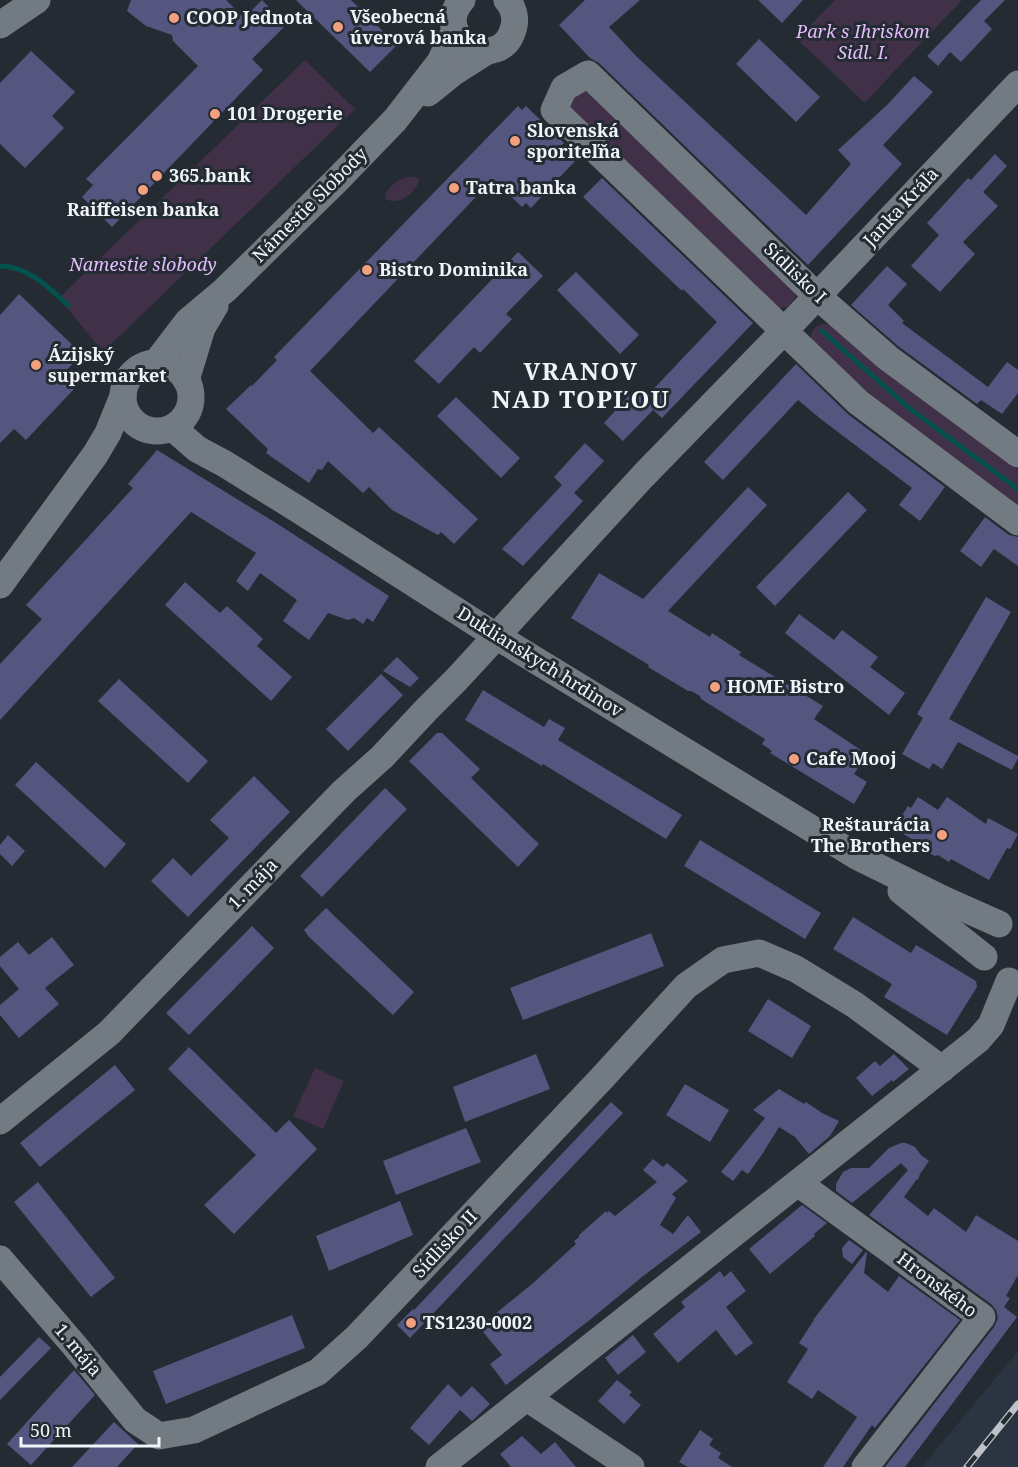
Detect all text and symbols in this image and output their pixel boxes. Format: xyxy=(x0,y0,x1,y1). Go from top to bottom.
place label: Všeobecná úverová banka xyxy=(350,4,487,49)
place label: COOP Jednota xyxy=(186,5,313,29)
marker: COOP Jednota xyxy=(167,11,181,25)
park label: Park s Ihriskom Sidl. I. xyxy=(795,19,930,64)
marker: Všeobecná úverová banka xyxy=(331,20,345,34)
place label: 101 Drogerie xyxy=(227,101,343,125)
marker: 101 Drogerie xyxy=(208,107,222,121)
place label: Slovenská sporiteľňa xyxy=(527,118,621,163)
marker: Slovenská sporiteľňa xyxy=(508,134,522,148)
street label: Námestie Slobody xyxy=(247,141,373,267)
street label: Janka Kráľa xyxy=(857,162,943,252)
place label: 365.bank xyxy=(169,163,251,187)
marker: 365.bank xyxy=(150,169,164,183)
place label: Tatra banka xyxy=(466,175,577,199)
marker: Tatra banka xyxy=(447,181,461,195)
marker: Raiffeisen banka xyxy=(136,183,150,197)
place label: Raiffeisen banka xyxy=(67,197,220,221)
street label: Sídlisko I xyxy=(759,237,832,308)
park label: Namestie slobody xyxy=(68,252,217,276)
place label: Bistro Dominika xyxy=(379,257,528,281)
marker: Bistro Dominika xyxy=(360,263,374,277)
place label: Ázijský supermarket xyxy=(48,342,167,387)
district label: VRANOV NAD TOPĽOU xyxy=(492,354,670,415)
marker: Ázijský supermarket xyxy=(29,358,43,372)
street label: Duklianskych hrdinov xyxy=(453,600,628,722)
place label: HOME Bistro xyxy=(727,674,844,698)
marker: HOME Bistro xyxy=(708,680,722,694)
place label: Cafe Mooj xyxy=(806,746,897,770)
marker: Cafe Mooj xyxy=(787,752,801,766)
place label: Reštaurácia The Brothers xyxy=(811,812,930,857)
marker: Reštaurácia The Brothers xyxy=(935,828,949,842)
street label: 1. mája xyxy=(222,853,282,914)
street label: Sídlisko II xyxy=(407,1204,482,1282)
street label: Hronského xyxy=(893,1246,983,1322)
place label: TS1230-0002 xyxy=(423,1310,532,1334)
marker: TS1230-0002 xyxy=(404,1316,418,1330)
street label: 1. mája xyxy=(50,1318,108,1381)
scale bar xyxy=(21,1410,159,1448)
text: 50 m xyxy=(30,1418,72,1442)

